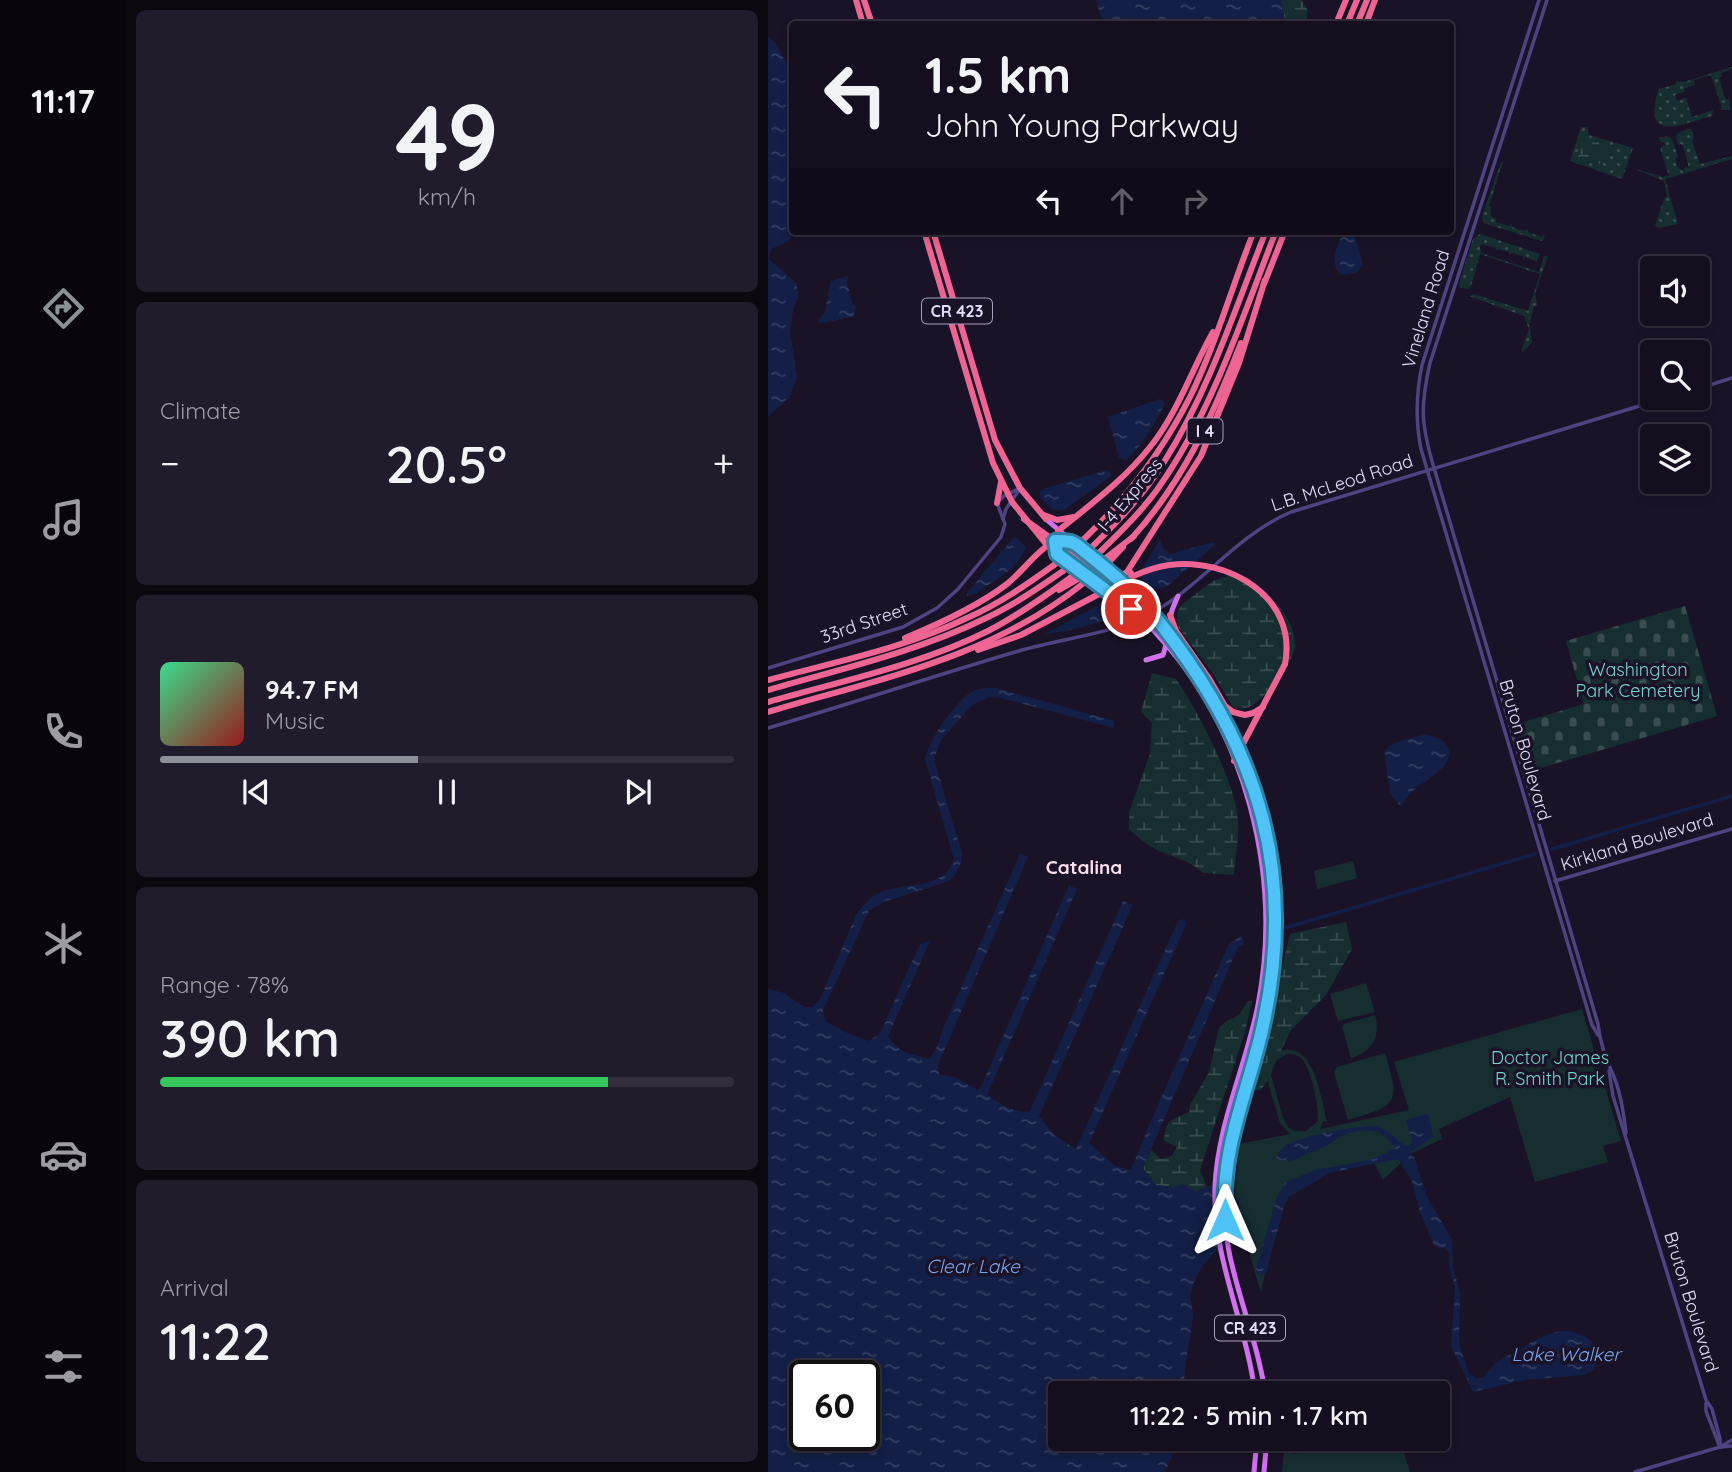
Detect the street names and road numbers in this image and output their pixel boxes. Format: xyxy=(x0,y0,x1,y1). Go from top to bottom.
street label: Vineland Road xyxy=(1397,247,1454,371)
road number: CR 423 xyxy=(922,298,992,324)
road number: I 4 xyxy=(1188,418,1222,444)
street label: L.B. McLeod Road xyxy=(1268,449,1416,516)
street label: I-4 Express xyxy=(1092,453,1167,536)
street label: 33rd Street xyxy=(817,597,910,648)
street label: Bruton Boulevard xyxy=(1494,677,1557,823)
street label: Kirkland Boulevard xyxy=(1558,807,1716,876)
street label: Bruton Boulevard xyxy=(1659,1229,1724,1375)
road number: CR 423 xyxy=(1215,1316,1285,1340)

